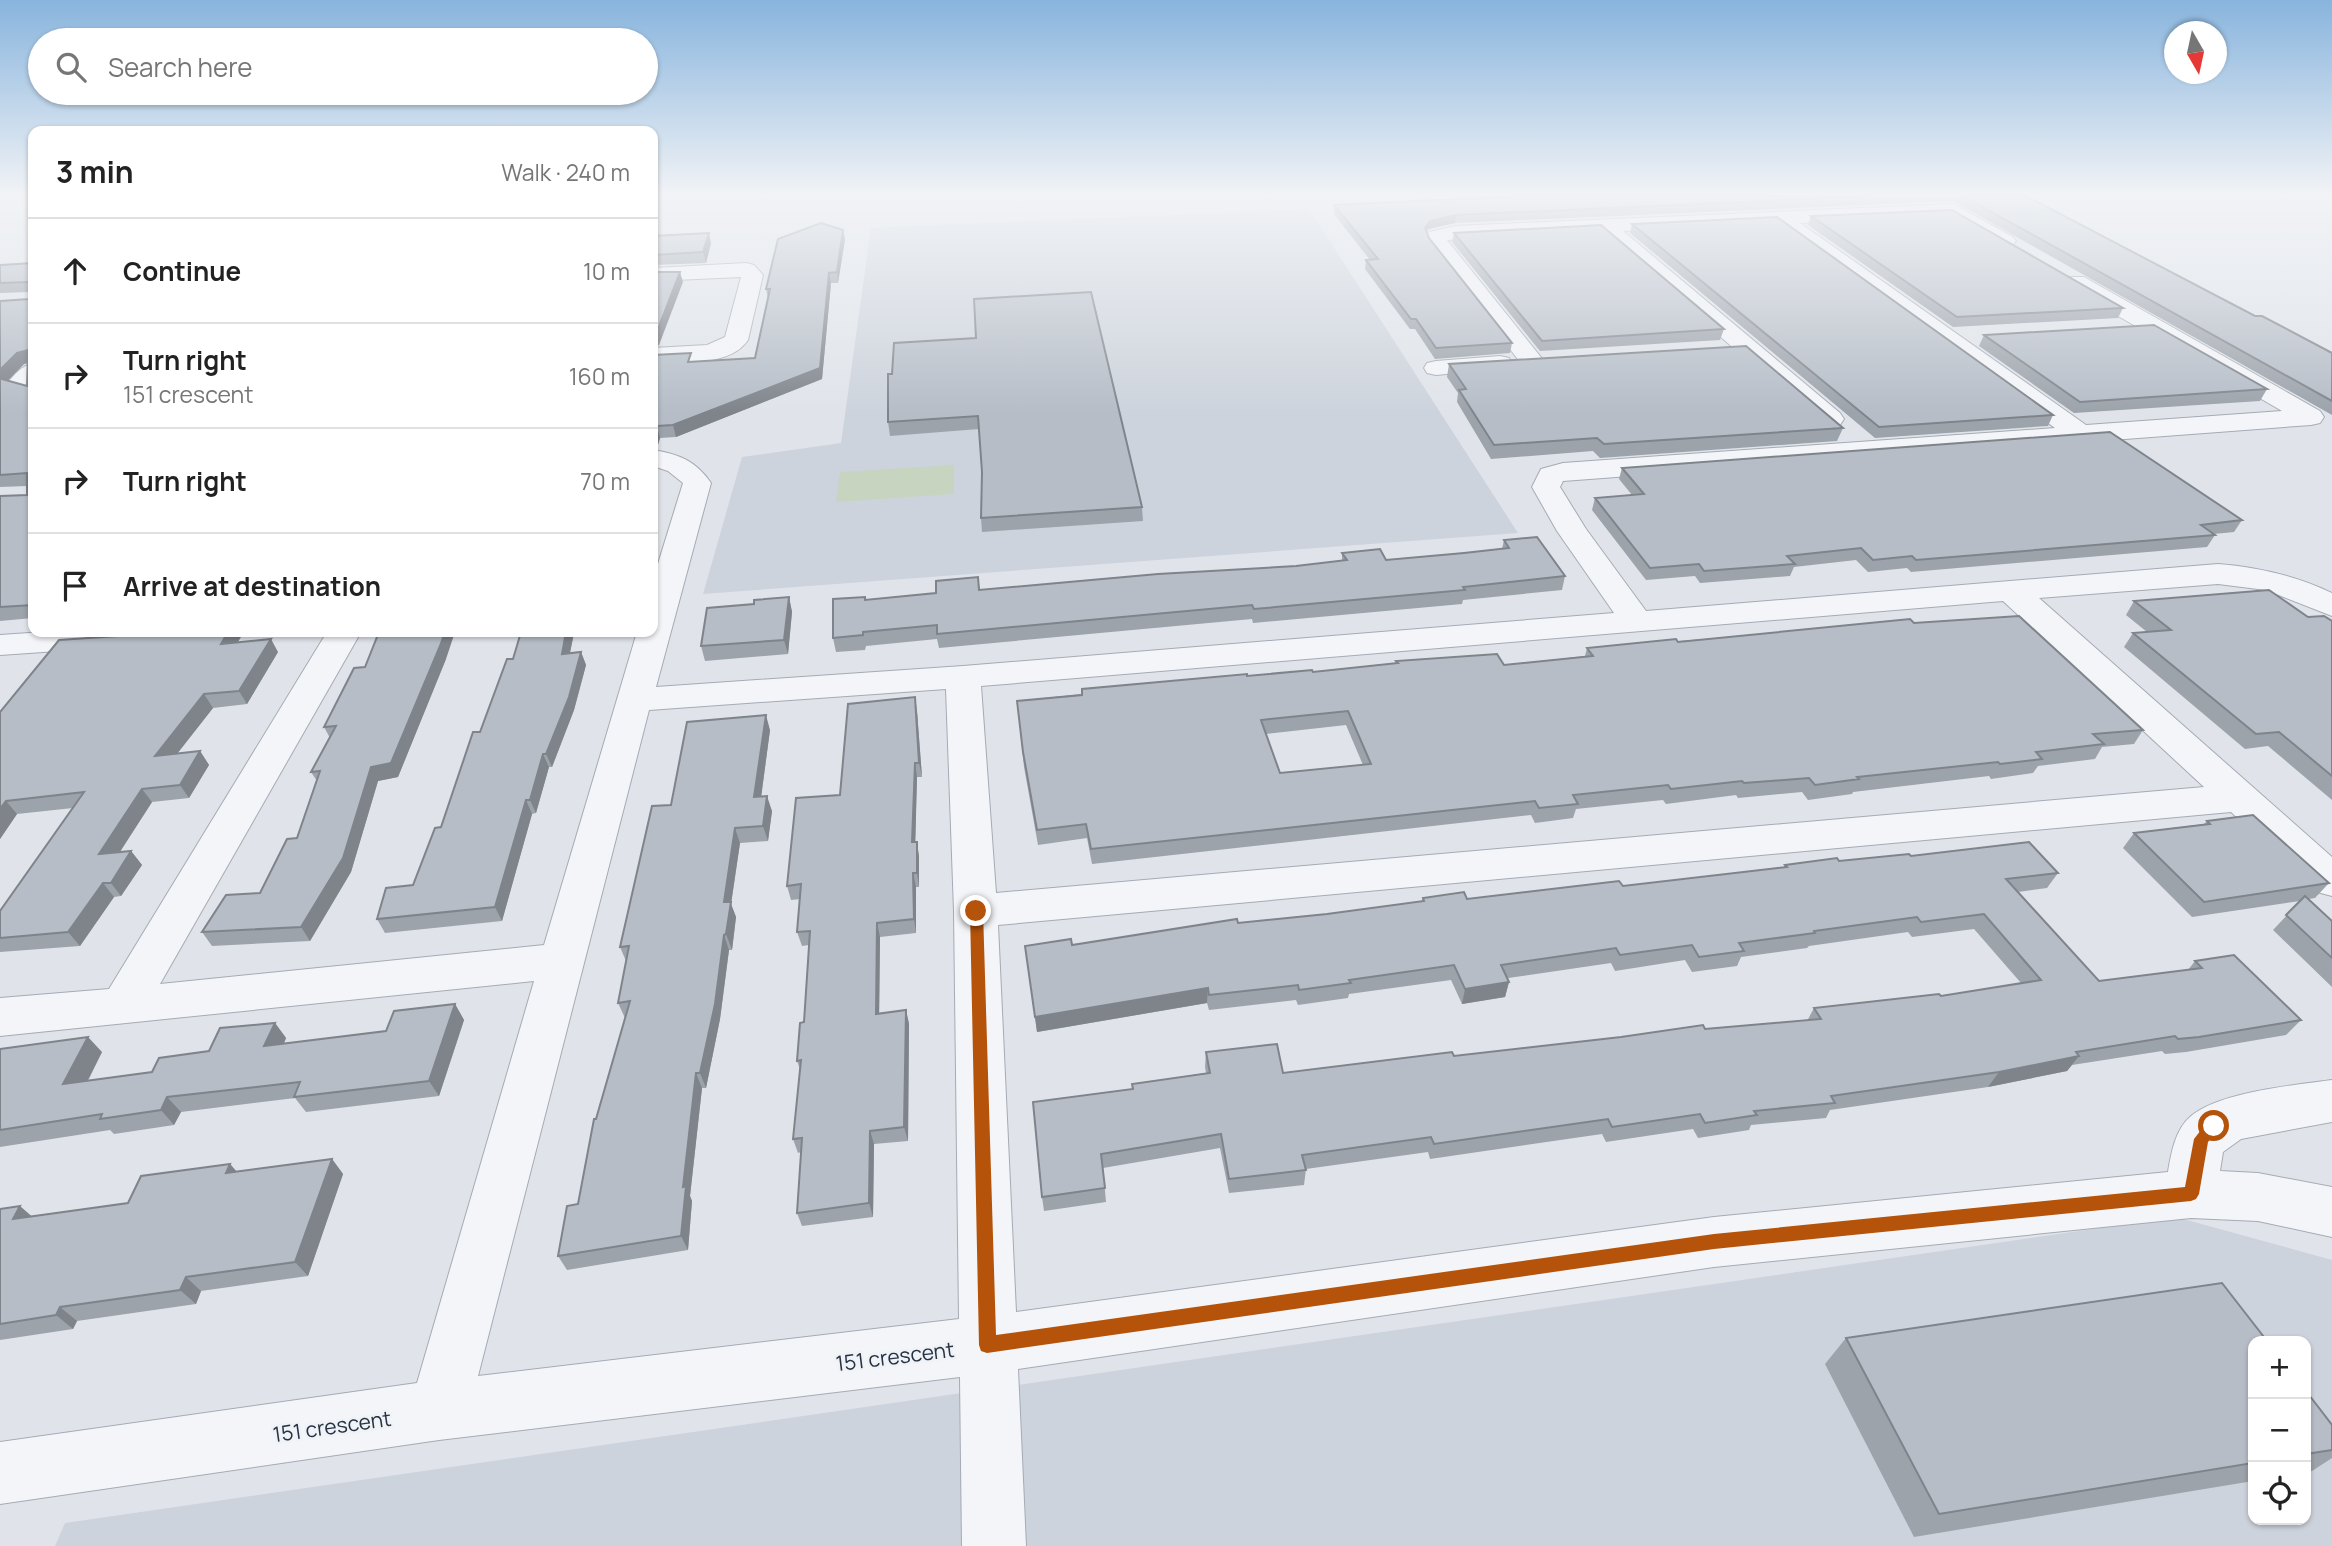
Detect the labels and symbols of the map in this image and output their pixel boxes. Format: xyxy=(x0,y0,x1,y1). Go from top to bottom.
north arrow xyxy=(2164,21,2227,84)
route end xyxy=(960,895,991,926)
route start xyxy=(2198,1110,2229,1141)
street label: 151 crescent xyxy=(834,1335,956,1377)
street label: 151 crescent xyxy=(271,1404,393,1448)

